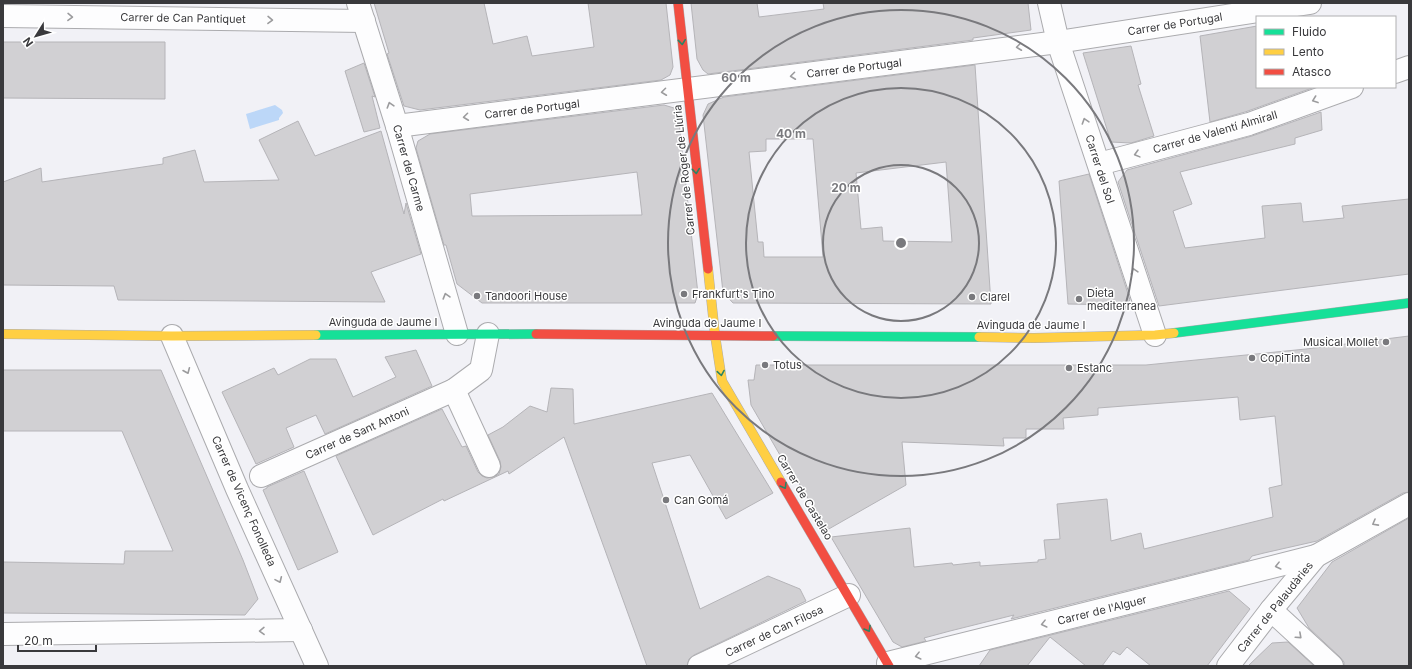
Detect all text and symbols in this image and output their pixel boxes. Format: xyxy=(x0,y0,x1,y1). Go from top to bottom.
street label: Carrer de Can Pantiquet xyxy=(120,10,246,26)
street label: Carrer de Portugal xyxy=(1127,10,1223,38)
one-way arrow xyxy=(67,12,73,21)
north arrow xyxy=(16,16,56,56)
one-way arrow xyxy=(267,16,273,24)
legend xyxy=(1256,16,1396,88)
text: Fluido xyxy=(1292,24,1327,39)
text: N xyxy=(20,34,36,50)
one-way arrow xyxy=(677,39,686,45)
one-way arrow xyxy=(1016,42,1022,51)
text: Lento xyxy=(1292,44,1324,59)
street label: Carrer de Portugal xyxy=(806,55,902,81)
text: Atasco xyxy=(1292,64,1331,79)
text: 60 m xyxy=(721,70,751,85)
one-way arrow xyxy=(790,71,796,80)
one-way arrow xyxy=(661,87,667,96)
street label: Carrer de Portugal xyxy=(484,96,580,122)
one-way arrow xyxy=(1312,96,1319,104)
one-way arrow xyxy=(386,101,395,108)
street label: Carrer de Roger de Llúria xyxy=(670,104,698,236)
street label: Carrer de Valentí Almirall xyxy=(1151,108,1279,156)
one-way arrow xyxy=(463,112,469,121)
one-way arrow xyxy=(1081,118,1089,125)
street label: Carrer del Carme xyxy=(390,123,428,213)
text: 40 m xyxy=(776,126,806,141)
street label: Carrer del Sol xyxy=(1082,133,1118,205)
one-way arrow xyxy=(1134,149,1141,158)
one-way arrow xyxy=(691,168,700,174)
text: 20 m xyxy=(831,180,861,195)
centre of rings xyxy=(894,236,908,250)
one-way arrow xyxy=(1130,268,1139,275)
place label: Dieta mediterranea xyxy=(1087,286,1156,313)
place label: Frankfurt's Tino xyxy=(692,287,775,301)
place label: Tandoori House xyxy=(485,289,567,303)
marker: Frankfurt's Tino xyxy=(679,289,689,299)
place label: Clarel xyxy=(980,290,1010,304)
marker: Tandoori House xyxy=(472,291,482,301)
marker: Clarel xyxy=(967,292,977,302)
one-way arrow xyxy=(443,293,451,300)
marker: Dieta mediterranea xyxy=(1074,294,1084,304)
street label: Avinguda de Jaume I xyxy=(329,315,437,329)
street label: Avinguda de Jaume I xyxy=(653,316,761,330)
street label: Avinguda de Jaume I xyxy=(977,318,1085,332)
place label: Musical Mollet xyxy=(1303,335,1378,349)
marker: Musical Mollet xyxy=(1381,337,1391,347)
place label: CopiTinta xyxy=(1260,351,1310,365)
marker: CopiTinta xyxy=(1247,353,1257,363)
place label: Totus xyxy=(773,358,802,372)
marker: Totus xyxy=(760,360,770,370)
place label: Estanc xyxy=(1077,361,1112,375)
marker: Estanc xyxy=(1064,363,1074,373)
one-way arrow xyxy=(183,368,191,375)
one-way arrow xyxy=(716,370,725,376)
street label: Carrer de Sant Antoni xyxy=(303,404,411,462)
street label: Carrer de Vicenç Fonolleda xyxy=(209,433,279,569)
street label: Carrer de Castelao xyxy=(774,452,836,543)
one-way arrow xyxy=(780,482,787,489)
place label: Can Gomá xyxy=(674,493,728,507)
marker: Can Gomá xyxy=(661,495,671,505)
one-way arrow xyxy=(1372,519,1379,526)
street label: Carrer de Palaudàries xyxy=(1234,559,1316,655)
one-way arrow xyxy=(1275,561,1282,569)
one-way arrow xyxy=(274,576,282,584)
street label: Carrer de l'Alguer xyxy=(1056,592,1148,628)
street label: Carrer de Can Filosa xyxy=(723,602,825,660)
one-way arrow xyxy=(1040,620,1047,628)
one-way arrow xyxy=(864,625,871,632)
scale bar xyxy=(18,627,96,653)
one-way arrow xyxy=(259,627,265,635)
one-way arrow xyxy=(1295,631,1302,638)
text: 20 m xyxy=(24,633,53,648)
one-way arrow xyxy=(914,651,921,659)

